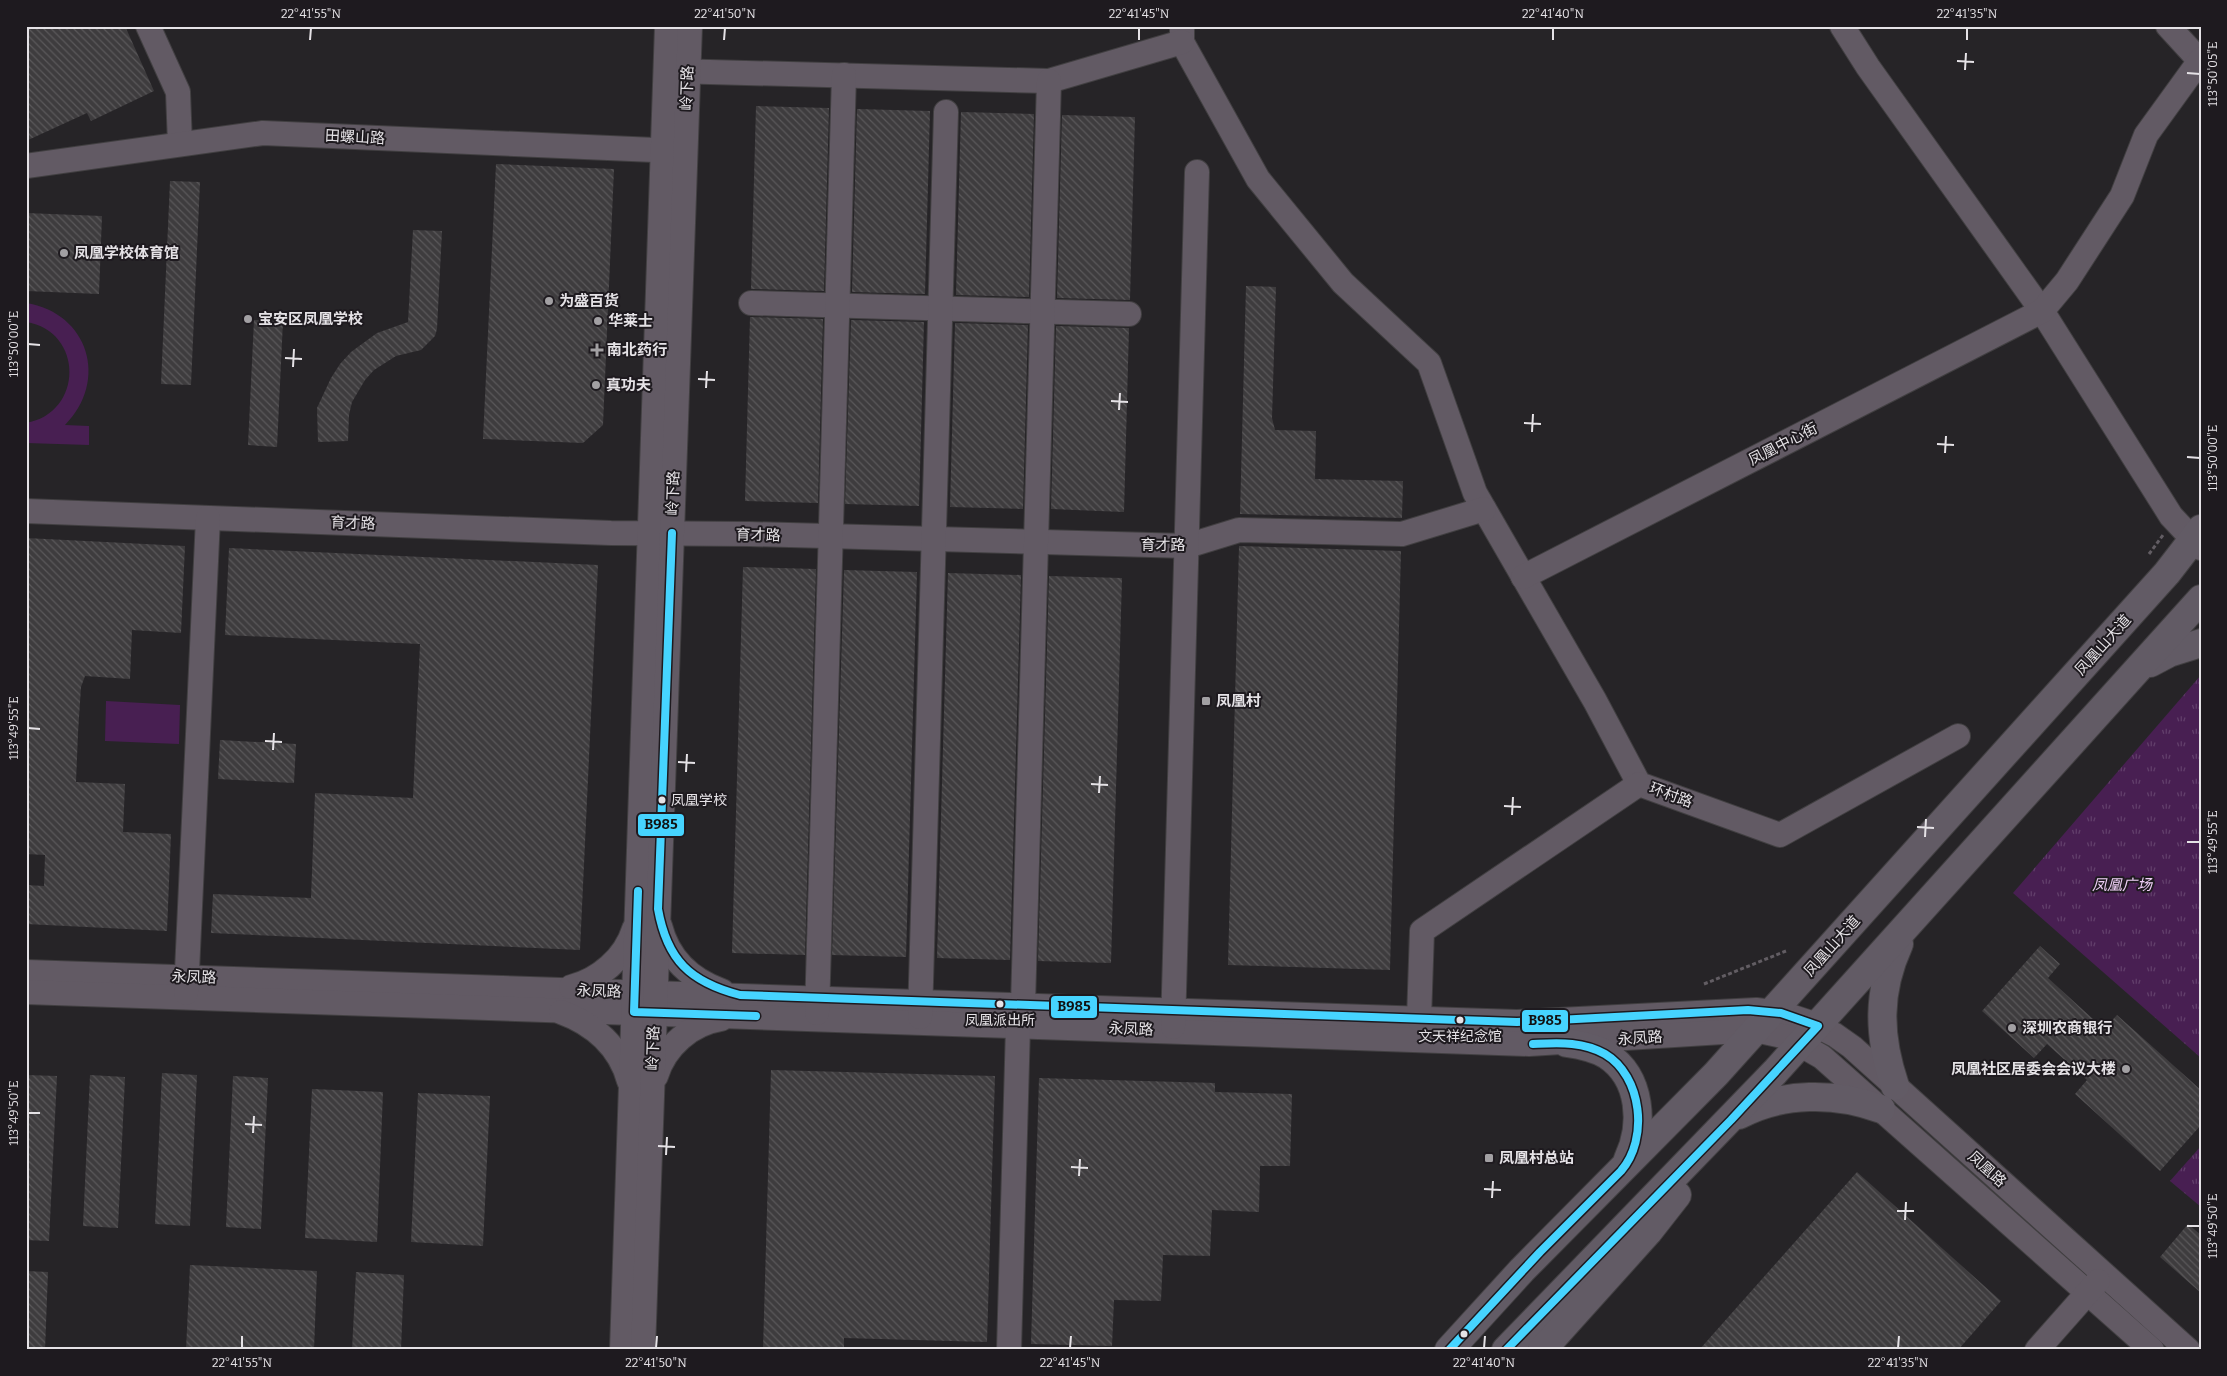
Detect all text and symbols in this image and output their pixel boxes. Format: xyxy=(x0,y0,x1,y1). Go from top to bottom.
text: 22°41'55"N xyxy=(281,7,341,21)
text: 22°41'50"N xyxy=(694,7,756,21)
text: 22°41'45"N xyxy=(1109,7,1170,21)
text: 22°41'40"N xyxy=(1522,7,1584,21)
text: 22°41'35"N xyxy=(1937,7,1998,21)
text: 113°50'05"E xyxy=(2206,42,2220,107)
street label: 岭下路 xyxy=(677,65,697,111)
street label: 田螺山路 xyxy=(325,126,385,148)
place label: 凤凰学校体育馆 xyxy=(74,244,179,262)
marker: 凤凰学校体育馆 xyxy=(58,247,70,259)
place label: 为盛百货 xyxy=(559,292,619,310)
marker: 为盛百货 xyxy=(543,295,555,307)
place label: 宝安区凤凰学校 xyxy=(258,310,363,328)
text: 113°50'00"E xyxy=(7,311,21,377)
place label: 华莱士 xyxy=(608,312,653,330)
marker: 宝安区凤凰学校 xyxy=(242,313,254,325)
marker: 华莱士 xyxy=(592,315,604,327)
place label: 南北药行 xyxy=(607,341,667,359)
marker: 南北药行 xyxy=(591,344,603,356)
place label: 真功夫 xyxy=(606,376,651,394)
marker: 真功夫 xyxy=(590,379,602,391)
street label: 凤凰中心街 xyxy=(1745,419,1821,469)
text: 113°50'00"E xyxy=(2206,425,2220,491)
street label: 岭下路 xyxy=(663,470,683,516)
street label: 育才路 xyxy=(330,513,376,533)
street label: 育才路 xyxy=(735,526,781,544)
street label: 育才路 xyxy=(1140,536,1186,554)
street label: 凤凰山大道 xyxy=(2071,611,2135,679)
place label: 凤凰村 xyxy=(1216,692,1261,710)
marker: 凤凰村 xyxy=(1200,695,1212,707)
text: 113°49'55"E xyxy=(7,696,21,760)
street label: 环村路 xyxy=(1647,779,1695,811)
place label: 凤凰学校 xyxy=(671,792,727,809)
marker: 凤凰学校 xyxy=(657,795,667,805)
text: 113°49'55"E xyxy=(2206,810,2220,874)
line badge: B985 xyxy=(637,813,685,837)
text: B985 xyxy=(644,816,678,833)
park label: 凤凰广场 xyxy=(2092,876,2154,894)
street label: 凤凰山大道 xyxy=(1800,912,1864,980)
street label: 永凤路 xyxy=(171,967,217,987)
street label: 永凤路 xyxy=(576,981,622,1001)
line badge: B985 xyxy=(1050,995,1098,1019)
text: B985 xyxy=(1057,998,1091,1015)
marker: 凤凰派出所 xyxy=(995,999,1005,1009)
line badge: B985 xyxy=(1521,1009,1569,1033)
place label: 凤凰派出所 xyxy=(965,1012,1035,1029)
text: B985 xyxy=(1528,1012,1562,1029)
marker: 文天祥纪念馆 xyxy=(1455,1015,1465,1025)
street label: 永凤路 xyxy=(1108,1019,1154,1039)
place label: 深圳农商银行 xyxy=(2022,1019,2112,1037)
marker: 深圳农商银行 xyxy=(2006,1022,2018,1034)
street label: 岭下路 xyxy=(643,1025,663,1071)
street label: 永凤路 xyxy=(1617,1027,1663,1049)
place label: 文天祥纪念馆 xyxy=(1418,1028,1502,1045)
place label: 凤凰社区居委会会议大楼 xyxy=(1951,1060,2116,1078)
marker: 凤凰社区居委会会议大楼 xyxy=(2120,1063,2132,1075)
text: 113°49'50"E xyxy=(7,1081,21,1145)
street label: 凤凰路 xyxy=(1964,1147,2010,1191)
place label: 凤凰村总站 xyxy=(1499,1149,1574,1167)
marker: 凤凰村总站 xyxy=(1483,1152,1495,1164)
text: 113°49'50"E xyxy=(2206,1194,2220,1258)
unlabelled marker xyxy=(1459,1329,1469,1339)
text: 22°41'55"N xyxy=(212,1356,272,1370)
text: 22°41'50"N xyxy=(625,1356,687,1370)
text: 22°41'45"N xyxy=(1040,1356,1101,1370)
text: 22°41'40"N xyxy=(1453,1356,1515,1370)
text: 22°41'35"N xyxy=(1868,1356,1929,1370)

